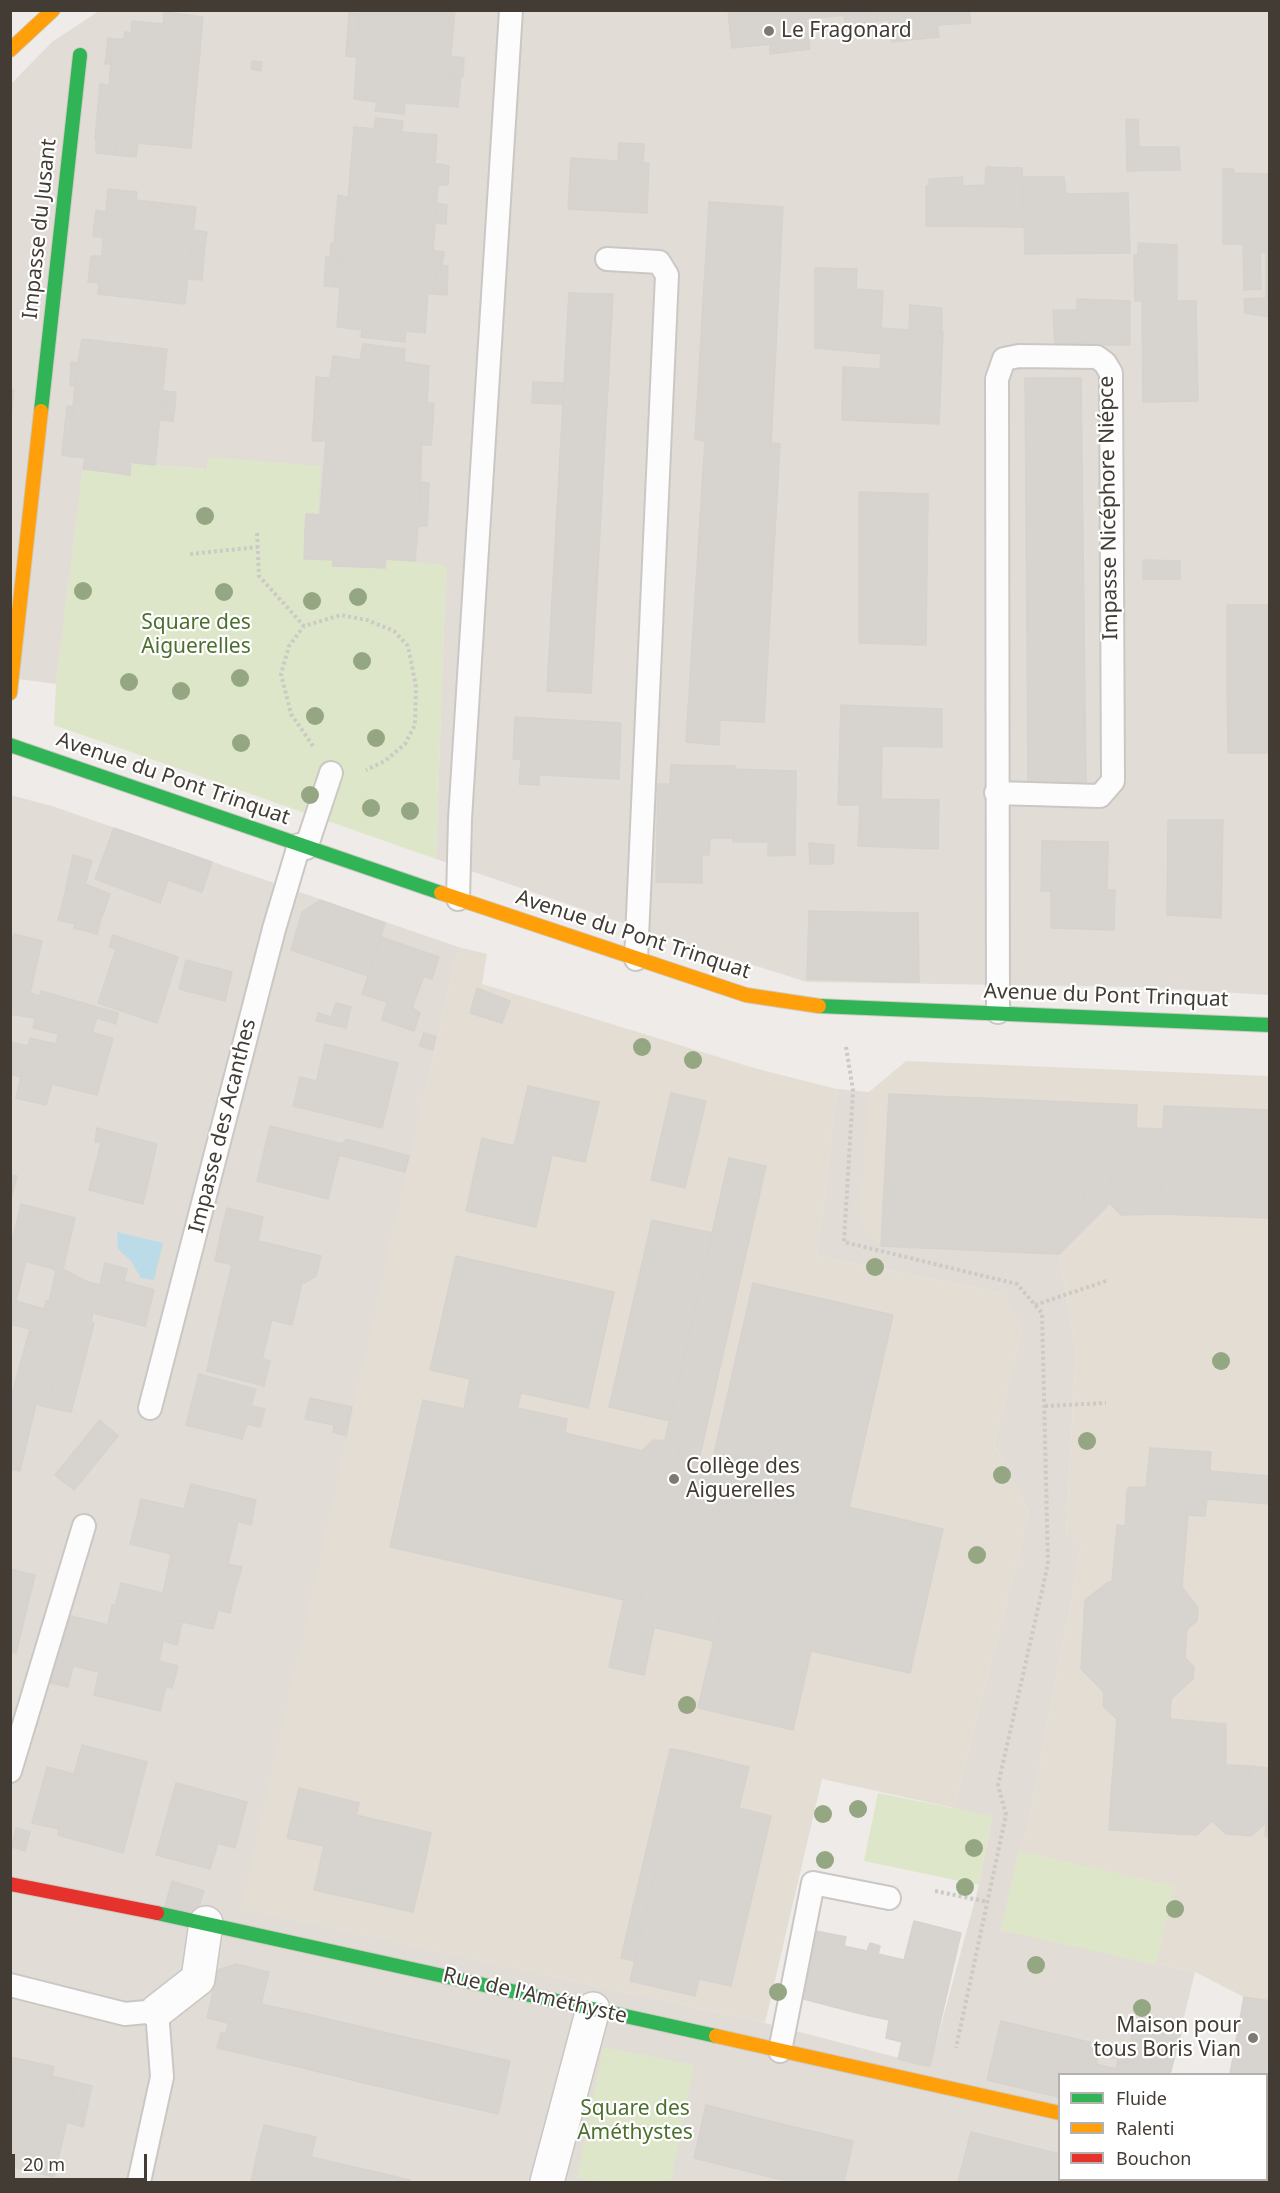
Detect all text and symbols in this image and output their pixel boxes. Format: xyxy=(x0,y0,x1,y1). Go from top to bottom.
place label: Le Fragonard xyxy=(781,18,912,44)
marker: Le Fragonard xyxy=(762,24,776,38)
street label: Impasse du Jusant xyxy=(18,138,62,320)
street label: Impasse Nicéphore Niépce xyxy=(1094,376,1124,640)
park label: Square des Aiguerelles xyxy=(141,610,251,660)
street label: Avenue du Pont Trinquat xyxy=(53,727,293,831)
street label: Avenue du Pont Trinquat xyxy=(513,885,753,985)
street label: Avenue du Pont Trinquat xyxy=(983,979,1229,1013)
street label: Impasse des Acanthes xyxy=(184,1016,262,1236)
place label: Collège des Aiguerelles xyxy=(686,1454,800,1504)
marker: Collège des Aiguerelles xyxy=(667,1472,681,1486)
street label: Rue de l'Améthyste xyxy=(441,1963,629,2029)
place label: Maison pour tous Boris Vian xyxy=(1093,2013,1241,2063)
marker: Maison pour tous Boris Vian xyxy=(1246,2031,1260,2045)
legend xyxy=(1058,2073,1268,2181)
text: Fluide xyxy=(1116,2086,1167,2110)
park label: Square des Améthystes xyxy=(577,2096,693,2146)
text: Ralenti xyxy=(1116,2116,1174,2140)
scale bar xyxy=(15,2142,150,2180)
text: Bouchon xyxy=(1116,2146,1192,2170)
text: 20 m xyxy=(23,2152,65,2176)

